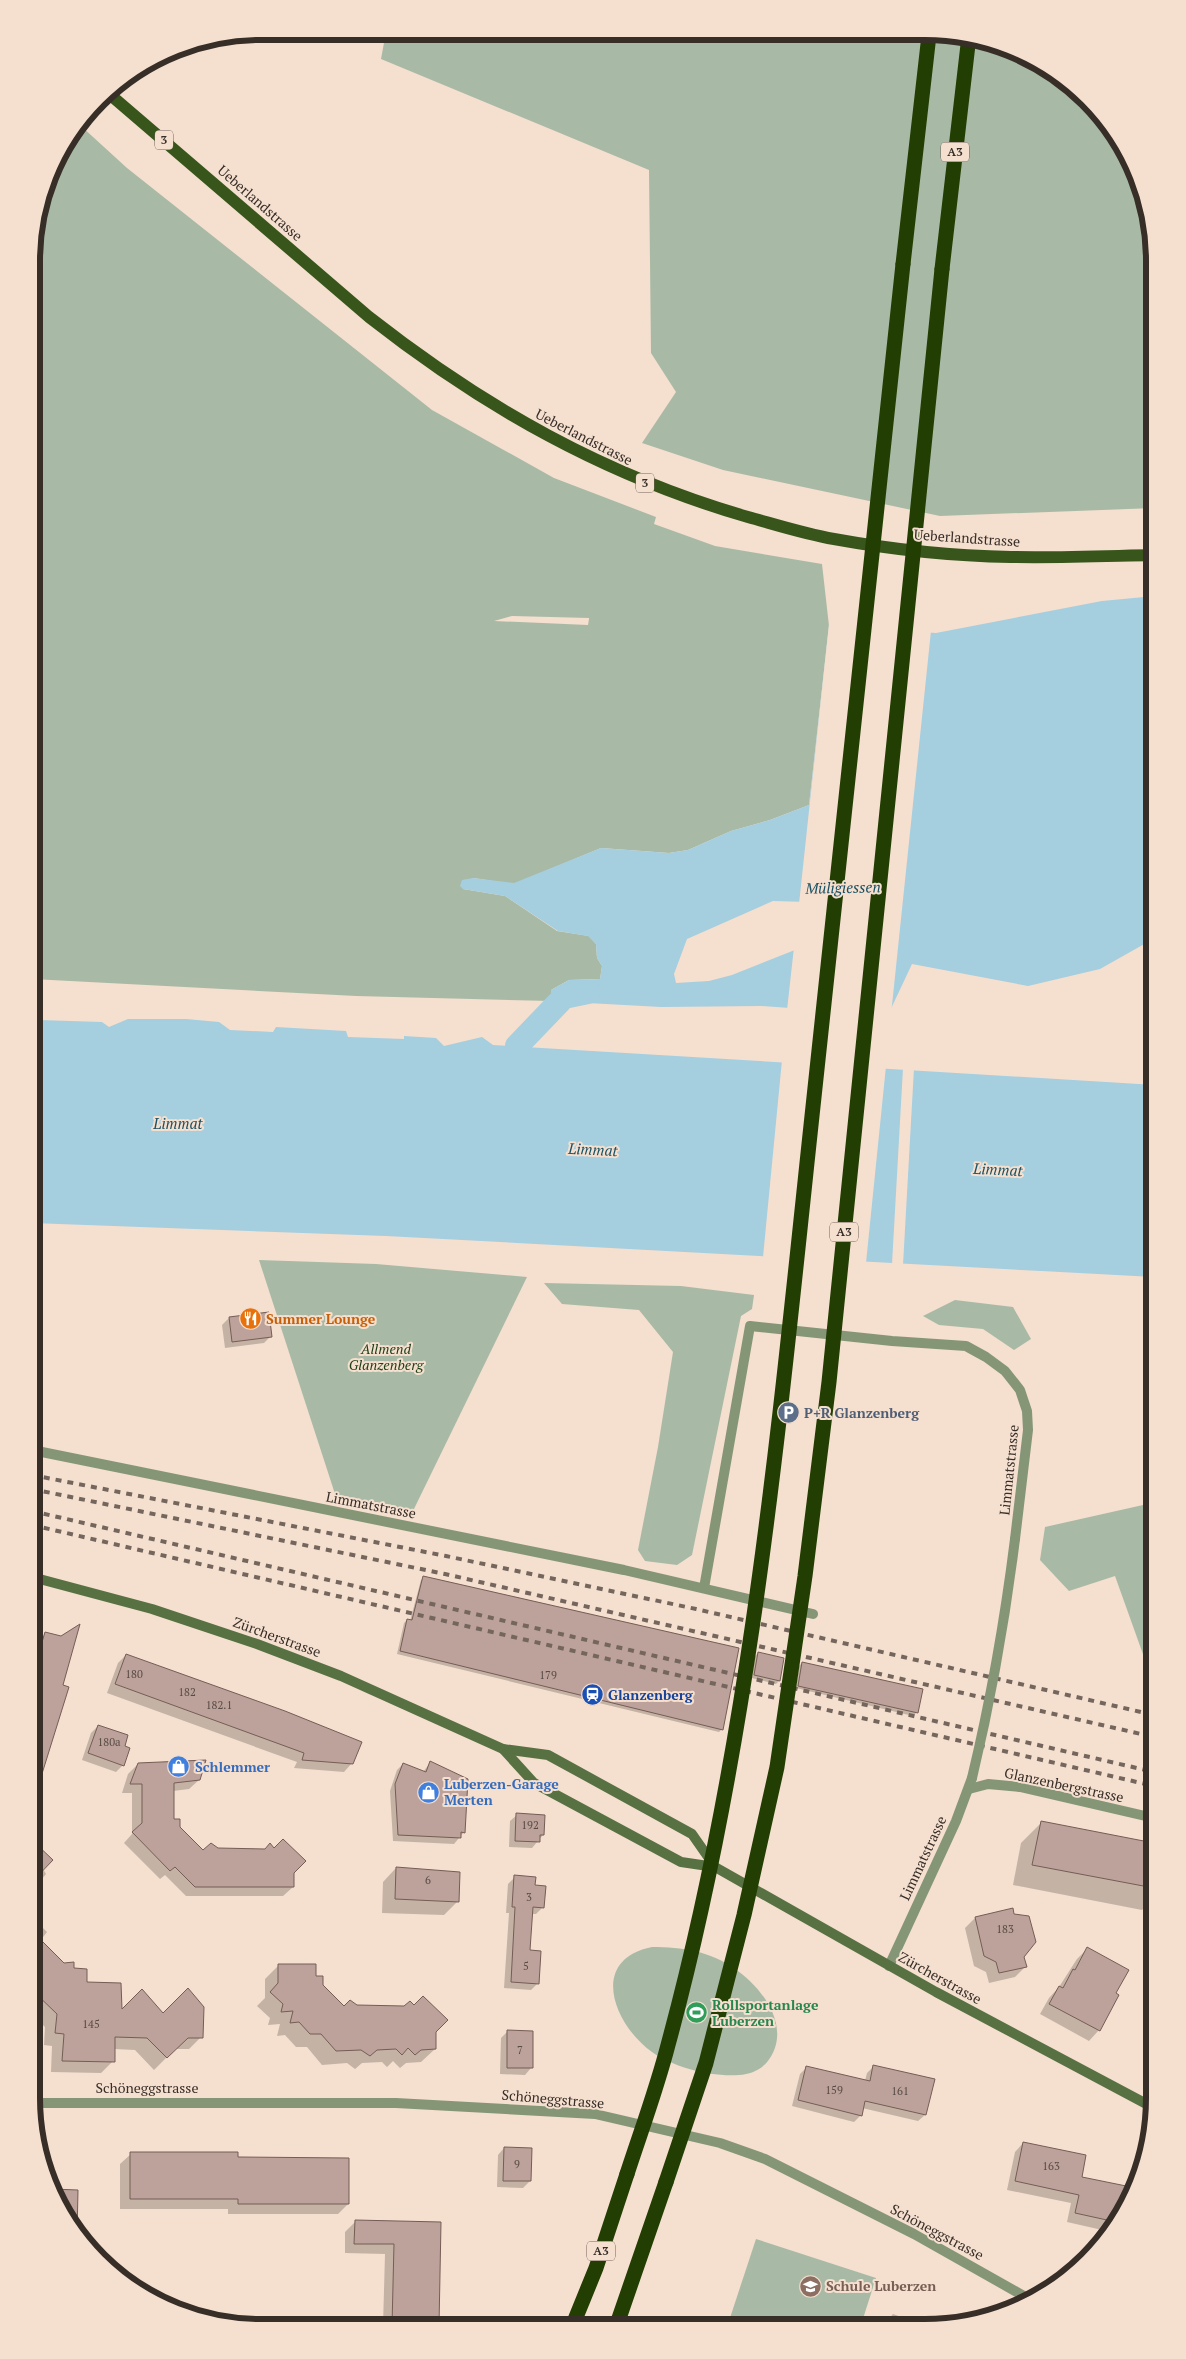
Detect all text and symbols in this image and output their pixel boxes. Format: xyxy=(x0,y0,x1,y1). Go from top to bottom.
road number: 3 xyxy=(155,130,173,150)
road number: A3 xyxy=(941,142,969,162)
street label: Ueberlandstrasse xyxy=(214,160,307,245)
street label: Ueberlandstrasse xyxy=(532,404,636,469)
road number: 3 xyxy=(636,473,654,492)
street label: Ueberlandstrasse xyxy=(913,524,1021,551)
water label: Müligiessen xyxy=(804,876,881,898)
water label: Limmat xyxy=(152,1113,204,1133)
water label: Limmat xyxy=(567,1138,619,1160)
water label: Limmat xyxy=(972,1158,1024,1180)
road number: A3 xyxy=(830,1222,858,1242)
restaurant icon: Summer Lounge xyxy=(238,1307,262,1331)
place label: Summer Lounge xyxy=(266,1309,376,1328)
park label: Allmend Glanzenberg xyxy=(349,1339,425,1374)
parking icon: P+R Glanzenberg xyxy=(776,1401,800,1425)
place label: P+R Glanzenberg xyxy=(804,1403,920,1422)
street label: Limmatstrasse xyxy=(994,1424,1023,1516)
street label: Limmatstrasse xyxy=(325,1486,418,1523)
street label: Zürcherstrasse xyxy=(231,1612,324,1661)
house number: 180 xyxy=(125,1667,143,1681)
house number: 179 xyxy=(539,1668,557,1682)
station icon: Glanzenberg xyxy=(580,1683,604,1707)
house number: 182 xyxy=(178,1685,196,1699)
place label: Glanzenberg xyxy=(608,1685,694,1704)
house number: 182.1 xyxy=(206,1698,232,1712)
house number: 180a xyxy=(97,1735,121,1749)
shop icon: Schlemmer xyxy=(167,1755,191,1779)
place label: Schlemmer xyxy=(195,1757,270,1776)
street label: Glanzenbergstrasse xyxy=(1003,1763,1126,1806)
place label: Luberzen-Garage Merten xyxy=(444,1774,559,1809)
shop icon: Luberzen-Garage Merten xyxy=(416,1780,440,1804)
street label: Limmatstrasse xyxy=(895,1812,950,1903)
house number: 192 xyxy=(521,1818,539,1832)
house number: 6 xyxy=(425,1873,431,1887)
house number: 3 xyxy=(526,1890,532,1904)
house number: 183 xyxy=(996,1922,1014,1936)
street label: Zürcherstrasse xyxy=(895,1947,985,2008)
house number: 5 xyxy=(523,1959,529,1973)
place label: Rollsportanlage Luberzen xyxy=(712,1995,819,2030)
sports icon: Rollsportanlage Luberzen xyxy=(684,2001,708,2025)
house number: 145 xyxy=(82,2017,100,2031)
house number: 7 xyxy=(517,2043,523,2057)
street label: Schöneggstrasse xyxy=(96,2078,198,2097)
house number: 159 xyxy=(825,2083,843,2097)
house number: 161 xyxy=(891,2084,909,2098)
street label: Schöneggstrasse xyxy=(501,2085,605,2112)
house number: 9 xyxy=(514,2157,520,2171)
house number: 163 xyxy=(1042,2159,1060,2173)
street label: Schöneggstrasse xyxy=(887,2199,987,2264)
road number: A3 xyxy=(587,2242,615,2260)
school or university icon: Schule Luberzen xyxy=(798,2274,822,2298)
place label: Schule Luberzen xyxy=(826,2276,936,2295)

